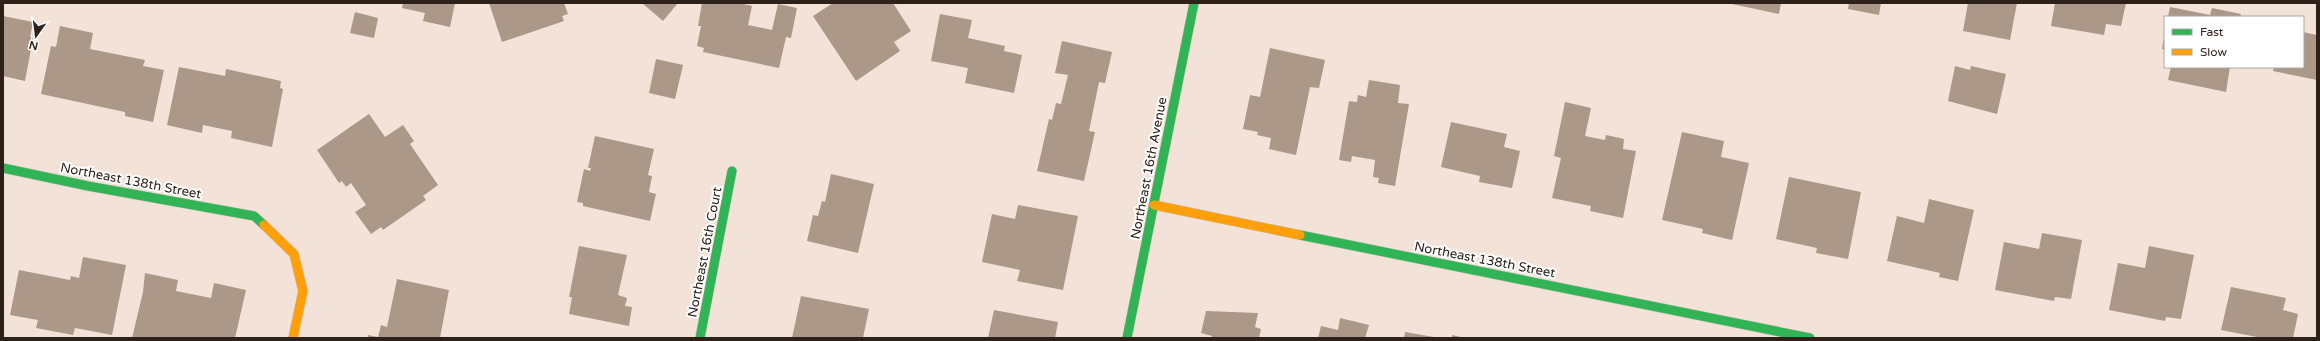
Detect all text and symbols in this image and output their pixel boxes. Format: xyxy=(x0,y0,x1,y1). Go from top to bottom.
north arrow xyxy=(16,16,56,56)
legend xyxy=(2164,16,2304,68)
text: Fast xyxy=(2200,25,2224,39)
text: N xyxy=(28,38,40,53)
text: Slow xyxy=(2200,45,2227,59)
street label: Northeast 16th Avenue xyxy=(1127,96,1171,241)
street label: Northeast 138th Street xyxy=(59,159,203,202)
street label: Northeast 16th Court xyxy=(684,186,725,319)
street label: Northeast 138th Street xyxy=(1413,238,1557,281)

